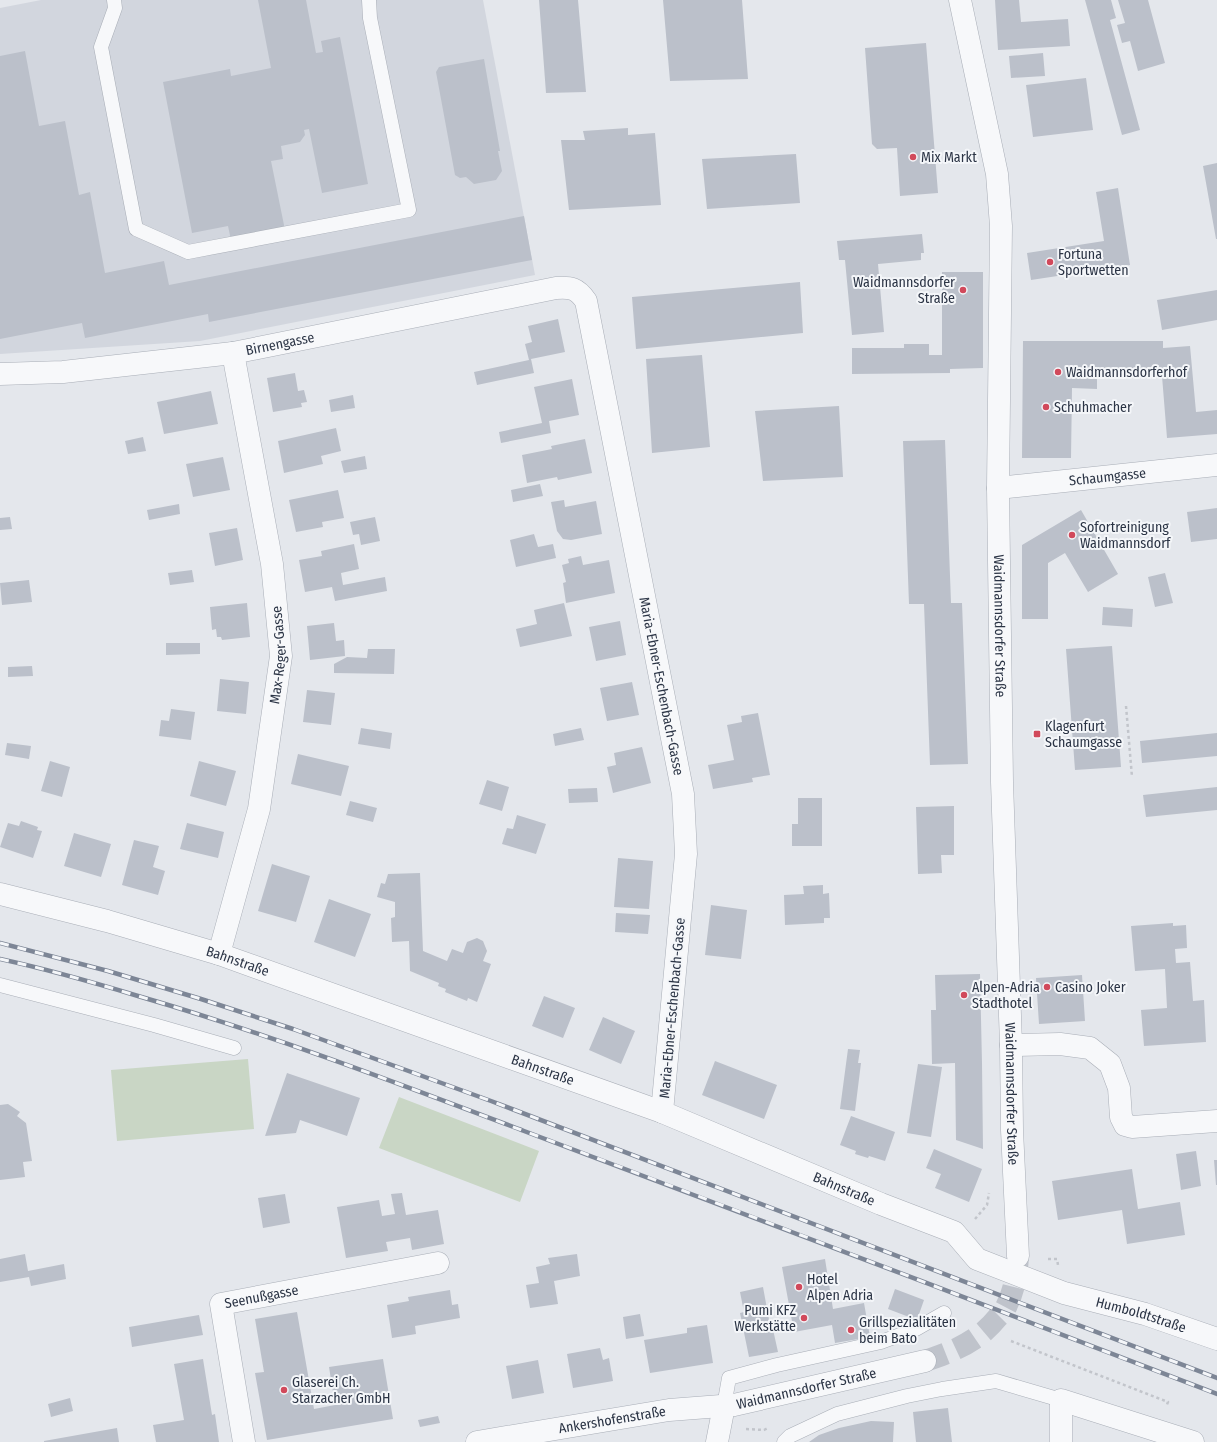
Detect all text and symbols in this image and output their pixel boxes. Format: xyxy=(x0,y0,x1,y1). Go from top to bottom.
place label: Mix Markt xyxy=(921,149,977,166)
marker: Mix Markt xyxy=(908,152,918,162)
place label: Fortuna Sportwetten xyxy=(1058,246,1129,279)
marker: Fortuna Sportwetten xyxy=(1045,257,1055,267)
place label: Waidmannsdorfer Straße xyxy=(853,274,955,307)
marker: Waidmannsdorfer Straße xyxy=(958,285,968,295)
street label: Birnengasse xyxy=(244,329,316,359)
place label: Waidmannsdorferhof xyxy=(1066,364,1189,381)
marker: Waidmannsdorferhof xyxy=(1053,367,1063,377)
place label: Schuhmacher xyxy=(1054,399,1132,416)
marker: Schuhmacher xyxy=(1041,402,1051,412)
street label: Schaumgasse xyxy=(1068,465,1147,489)
place label: Sofortreinigung Waidmannsdorf xyxy=(1080,519,1172,552)
marker: Sofortreinigung Waidmannsdorf xyxy=(1067,530,1077,540)
street label: Waidmannsdorfer Straße xyxy=(990,554,1009,697)
street label: Maria-Ebner-Eschenbach-Gasse xyxy=(635,595,687,777)
street label: Max-Reger-Gasse xyxy=(266,605,290,705)
place label: Klagenfurt Schaumgasse xyxy=(1045,718,1122,751)
marker: Klagenfurt Schaumgasse xyxy=(1032,729,1042,739)
street label: Maria-Ebner-Eschenbach-Gasse xyxy=(656,917,689,1099)
street label: Bahnstraße xyxy=(204,943,271,980)
place label: Alpen-Adria Stadthotel xyxy=(972,979,1040,1012)
place label: Casino Joker xyxy=(1055,979,1126,996)
marker: Casino Joker xyxy=(1042,982,1052,992)
marker: Alpen-Adria Stadthotel xyxy=(959,990,969,1000)
street label: Waidmannsdorfer Straße xyxy=(1001,1022,1022,1166)
street label: Bahnstraße xyxy=(509,1051,577,1089)
street label: Bahnstraße xyxy=(810,1168,878,1210)
place label: Hotel Alpen Adria xyxy=(807,1271,873,1304)
street label: Seenußgasse xyxy=(223,1282,300,1312)
marker: Hotel Alpen Adria xyxy=(794,1282,804,1292)
street label: Humboldtstraße xyxy=(1094,1294,1188,1337)
place label: Pumi KFZ Werkstätte xyxy=(734,1302,796,1335)
marker: Pumi KFZ Werkstätte xyxy=(799,1313,809,1323)
place label: Grillspezialitäten beim Bato xyxy=(859,1314,956,1347)
marker: Grillspezialitäten beim Bato xyxy=(846,1325,856,1335)
street label: Waidmannsdorfer Straße xyxy=(735,1365,878,1413)
place label: Glaserei Ch. Starzacher GmbH xyxy=(292,1374,390,1407)
marker: Glaserei Ch. Starzacher GmbH xyxy=(279,1385,289,1395)
street label: Ankershofenstraße xyxy=(557,1403,667,1437)

